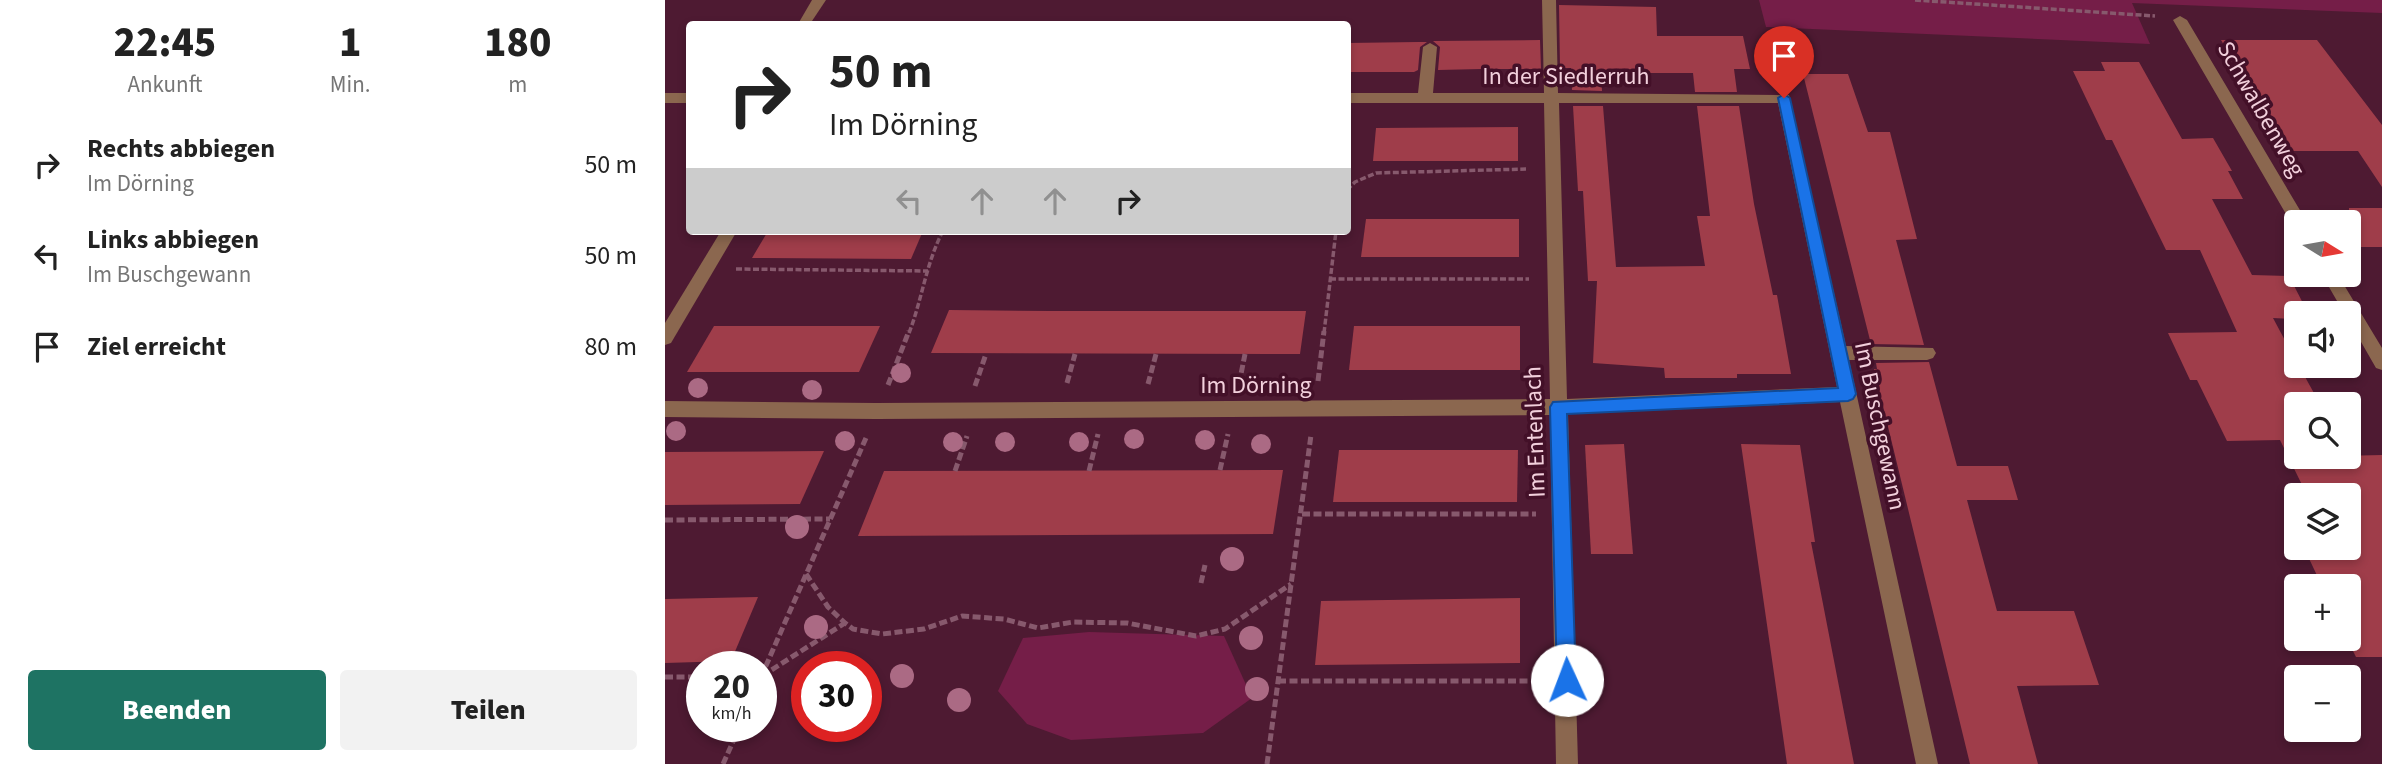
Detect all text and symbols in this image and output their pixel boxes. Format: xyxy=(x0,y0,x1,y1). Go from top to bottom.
text: 22:45 xyxy=(114,13,216,73)
text: 1 xyxy=(339,13,361,73)
text: 180 xyxy=(484,13,551,73)
pin xyxy=(1754,26,1814,98)
street label: Schwalbenweg xyxy=(2208,35,2314,183)
text: 50 m xyxy=(829,37,933,107)
icon: arrive xyxy=(1765,37,1803,75)
icon: right xyxy=(714,49,805,140)
street label: In der Siedlerruh xyxy=(1482,59,1650,94)
text: Ankunft xyxy=(127,68,202,101)
text: Min. xyxy=(330,68,371,101)
text: m xyxy=(508,68,527,101)
text: Im Dörning xyxy=(829,102,977,148)
text: Rechts abbiegen xyxy=(87,130,275,167)
icon: right xyxy=(28,146,66,184)
text: 50 m xyxy=(584,146,637,183)
text: Im Dörning xyxy=(87,167,194,200)
icon: left xyxy=(890,182,928,220)
icon: ahead xyxy=(963,182,1001,220)
icon: ahead xyxy=(1036,182,1074,220)
icon: right xyxy=(1109,182,1147,220)
north arrow xyxy=(2284,210,2361,287)
map controls xyxy=(2284,210,2361,742)
text: Links abbiegen xyxy=(87,221,259,258)
icon: left xyxy=(28,237,66,275)
text: 50 m xyxy=(584,237,637,274)
text: Im Buschgewann xyxy=(87,258,251,291)
button: sound xyxy=(2284,301,2361,378)
icon: arrive xyxy=(28,328,66,366)
text: Ziel erreicht xyxy=(87,328,226,365)
text: 80 m xyxy=(584,328,637,365)
street label: Im Buschgewann xyxy=(1845,339,1915,513)
street label: Im Entenlach xyxy=(1515,366,1555,498)
street label: Im Dörning xyxy=(1200,368,1312,403)
button: search xyxy=(2284,392,2361,469)
button: layers xyxy=(2284,483,2361,560)
button: + xyxy=(2284,574,2361,651)
position arrow xyxy=(1530,643,1604,717)
speed limit sign: 30 xyxy=(791,651,882,742)
text: 20 xyxy=(713,662,750,712)
button: − xyxy=(2284,665,2361,742)
button: Beenden xyxy=(28,670,326,750)
button: Teilen xyxy=(340,670,637,750)
text: km/h xyxy=(712,701,751,726)

